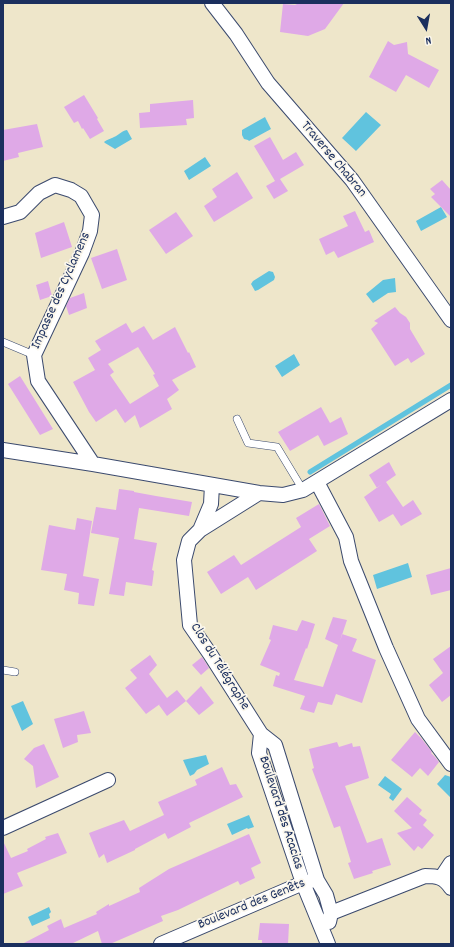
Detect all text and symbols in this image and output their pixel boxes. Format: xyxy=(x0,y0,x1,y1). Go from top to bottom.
north arrow xyxy=(406,8,446,48)
text: N xyxy=(424,31,432,48)
street label: Traverse Chabran xyxy=(296,119,370,201)
street label: Impasse des Cyclamens xyxy=(29,230,95,352)
street label: Clos du Télégraphe xyxy=(186,620,252,714)
street label: Boulevard des Acacias xyxy=(254,754,306,872)
street label: Boulevard des Genêts xyxy=(196,876,308,934)

